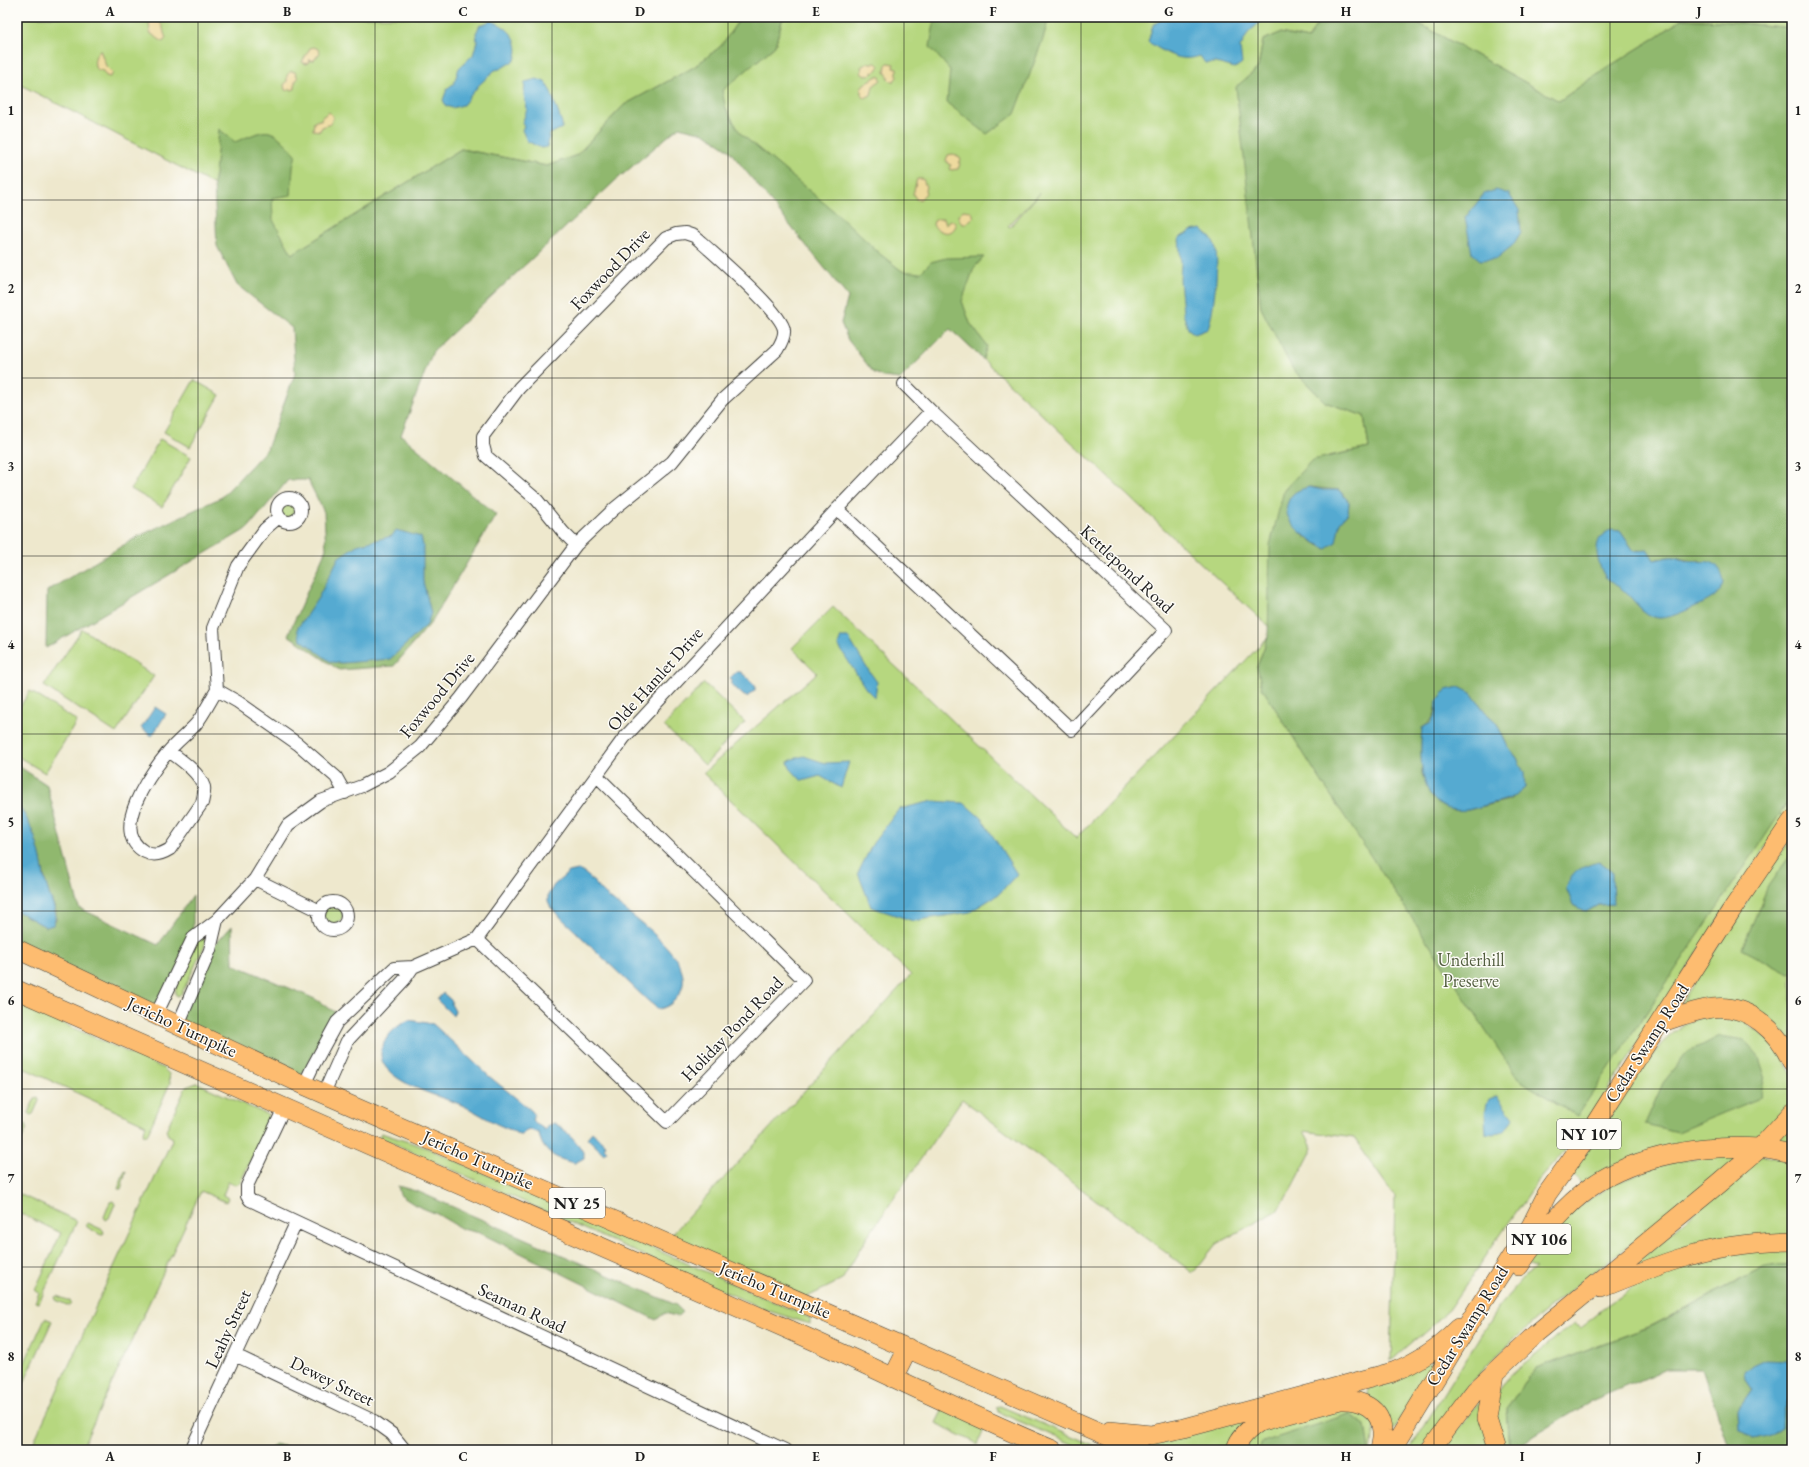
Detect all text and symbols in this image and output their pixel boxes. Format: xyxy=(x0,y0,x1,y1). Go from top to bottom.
text: A xyxy=(104,3,115,20)
text: B xyxy=(283,3,291,20)
text: C xyxy=(458,3,468,20)
text: D xyxy=(635,3,645,20)
text: E xyxy=(812,3,820,20)
text: F xyxy=(989,3,997,20)
text: G xyxy=(1164,3,1174,20)
text: H xyxy=(1341,3,1352,20)
text: I xyxy=(1520,3,1525,20)
text: J xyxy=(1695,3,1702,20)
text: 1 xyxy=(8,102,15,119)
text: 1 xyxy=(1795,102,1802,119)
street label: Foxwood Drive xyxy=(565,223,655,315)
text: 2 xyxy=(8,280,15,297)
text: 2 xyxy=(1795,280,1802,297)
text: 3 xyxy=(8,458,15,475)
text: 3 xyxy=(1795,458,1802,475)
street label: Kettlepond Road xyxy=(1076,519,1180,619)
street label: Olde Hamlet Drive xyxy=(602,622,708,736)
text: 4 xyxy=(8,636,15,653)
text: 4 xyxy=(1795,636,1802,653)
street label: Foxwood Drive xyxy=(394,647,479,743)
text: 5 xyxy=(8,814,14,831)
text: 5 xyxy=(1795,814,1801,831)
park label: Underhill Preserve xyxy=(1437,948,1505,992)
street label: Holiday Pond Road xyxy=(676,971,788,1086)
street label: Cedar Swamp Road xyxy=(1599,978,1694,1107)
street label: Jericho Turnpike xyxy=(122,990,241,1062)
text: 6 xyxy=(8,992,15,1009)
text: 6 xyxy=(1795,992,1802,1009)
road number: NY 107 xyxy=(1557,1119,1621,1149)
street label: Jericho Turnpike xyxy=(417,1124,537,1194)
text: 7 xyxy=(8,1170,15,1187)
text: 7 xyxy=(1795,1170,1802,1187)
road number: NY 25 xyxy=(549,1188,605,1218)
road number: NY 106 xyxy=(1507,1224,1571,1254)
street label: Jericho Turnpike xyxy=(714,1255,834,1323)
street label: Cedar Swamp Road xyxy=(1420,1260,1513,1390)
street label: Seaman Road xyxy=(475,1277,571,1338)
street label: Leahy Street xyxy=(199,1285,256,1372)
text: 8 xyxy=(8,1348,15,1365)
text: 8 xyxy=(1795,1348,1802,1365)
street label: Dewey Street xyxy=(286,1350,378,1411)
text: A xyxy=(104,1448,115,1465)
text: B xyxy=(283,1448,291,1465)
text: C xyxy=(458,1448,468,1465)
text: D xyxy=(635,1448,645,1465)
text: E xyxy=(812,1448,820,1465)
text: F xyxy=(989,1448,997,1465)
text: G xyxy=(1164,1448,1174,1465)
text: H xyxy=(1341,1448,1352,1465)
text: I xyxy=(1520,1448,1525,1465)
text: J xyxy=(1695,1448,1702,1465)

